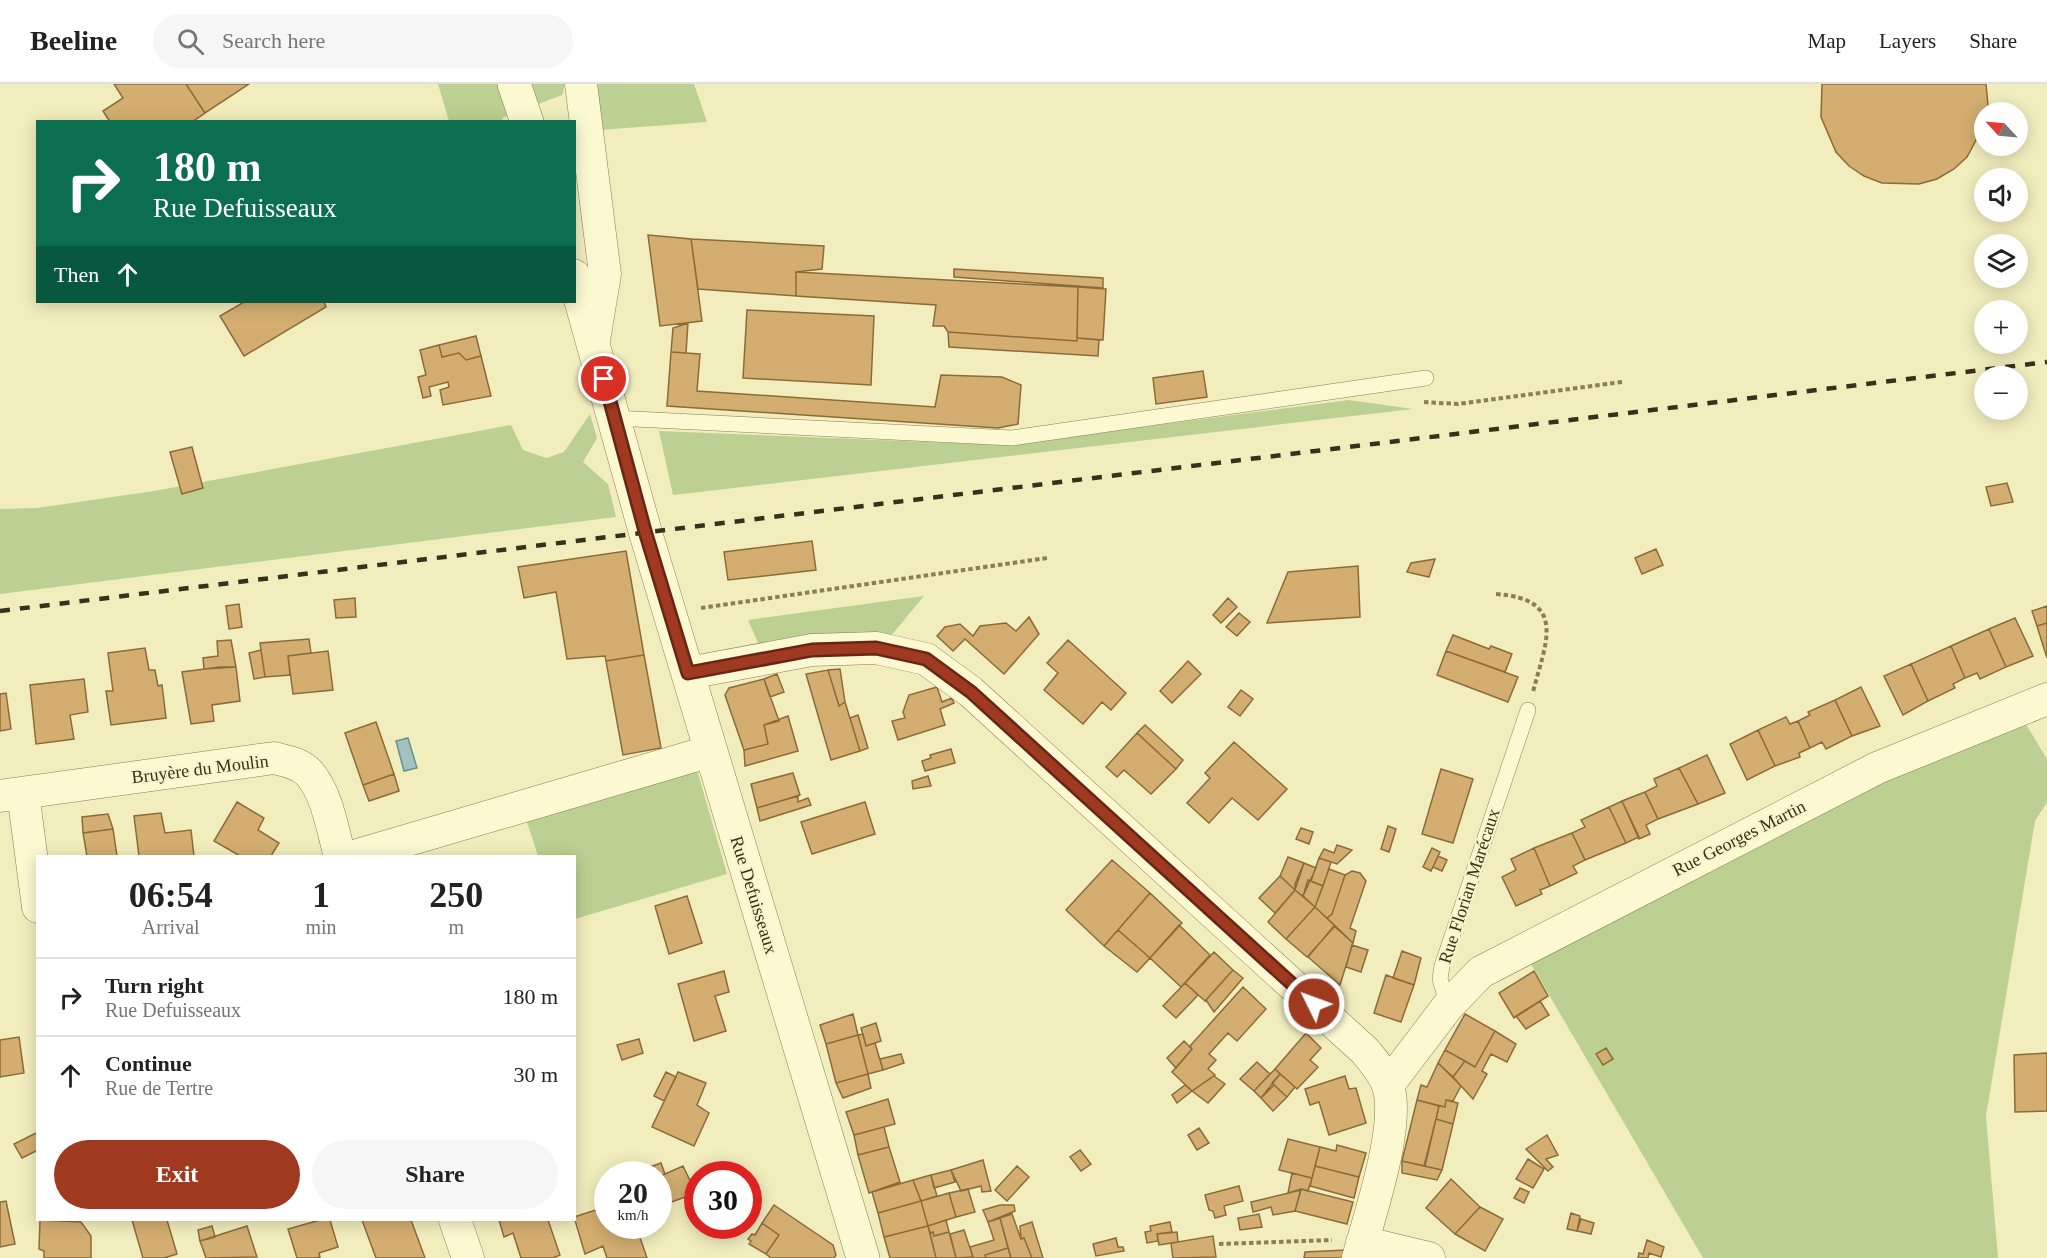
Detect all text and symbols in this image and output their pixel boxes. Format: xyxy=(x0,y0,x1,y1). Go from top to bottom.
search box xyxy=(153,14,573,68)
text: Beeline xyxy=(30,25,117,56)
icon: search xyxy=(174,25,207,58)
text: Search here xyxy=(222,28,325,53)
text: Map xyxy=(1808,29,1846,53)
text: Layers xyxy=(1879,29,1936,53)
text: Share xyxy=(1969,29,2017,53)
north arrow xyxy=(1974,102,2028,156)
map controls xyxy=(1974,102,2028,420)
icon: right xyxy=(54,144,132,222)
text: 180 m xyxy=(153,144,262,190)
button: sound xyxy=(1974,168,2028,222)
text: Rue Defuisseaux xyxy=(153,193,337,223)
button: layers xyxy=(1974,234,2028,288)
icon: ahead xyxy=(111,258,144,291)
text: Then xyxy=(54,262,99,287)
button: + xyxy=(1974,300,2028,354)
pin xyxy=(578,353,629,404)
icon: arrive xyxy=(587,362,620,395)
button: − xyxy=(1974,366,2028,420)
street label: Bruyère du Moulin xyxy=(130,751,270,787)
street label: Rue Georges Martin xyxy=(1669,796,1809,880)
street label: Rue Florian Marécaux xyxy=(1434,806,1504,966)
street label: Rue Defuisseaux xyxy=(727,834,781,956)
text: 06:54 xyxy=(129,875,213,915)
text: 1 xyxy=(312,875,330,915)
text: 250 xyxy=(429,875,483,915)
text: Arrival xyxy=(142,916,200,938)
text: min xyxy=(305,916,337,938)
text: m xyxy=(449,916,464,938)
position arrow xyxy=(1282,972,1346,1036)
text: Turn right xyxy=(105,973,204,998)
icon: right xyxy=(54,981,87,1014)
text: 180 m xyxy=(502,984,558,1009)
text: Rue Defuisseaux xyxy=(105,999,241,1021)
text: Continue xyxy=(105,1051,192,1076)
icon: ahead xyxy=(54,1059,87,1092)
text: 30 m xyxy=(513,1062,558,1087)
text: Rue de Tertre xyxy=(105,1077,213,1099)
button: Exit xyxy=(54,1140,300,1209)
button: Share xyxy=(312,1140,558,1209)
speed limit sign: 30 xyxy=(684,1161,762,1239)
text: 20 xyxy=(618,1176,648,1209)
text: km/h xyxy=(618,1207,648,1223)

